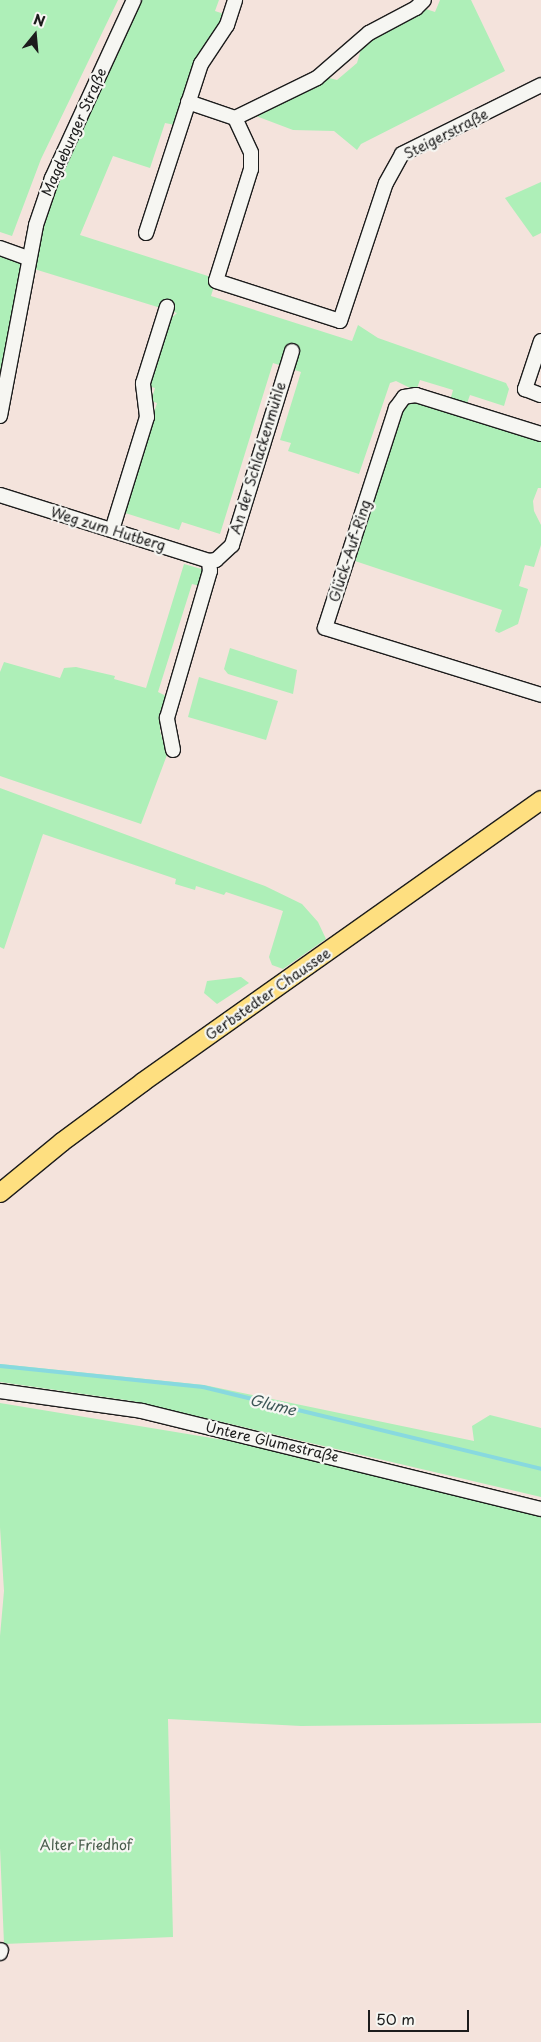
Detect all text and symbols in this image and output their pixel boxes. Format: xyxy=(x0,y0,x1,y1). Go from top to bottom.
text: N xyxy=(31,9,48,32)
north arrow xyxy=(10,10,60,60)
street label: Magdeburger Straße xyxy=(38,65,110,199)
street label: Steigerstraße xyxy=(401,106,491,162)
street label: An der Schlackenmühle xyxy=(227,380,289,536)
street label: Glück-Auf-Ring xyxy=(326,498,374,604)
street label: Weg zum Hutberg xyxy=(48,503,168,555)
street label: Gerbstedter Chaussee xyxy=(202,944,334,1044)
water label: Glume xyxy=(248,1390,298,1418)
street label: Untere Glumestraße xyxy=(203,1418,341,1466)
park label: Alter Friedhof xyxy=(40,1837,132,1853)
scale bar xyxy=(371,2000,472,2032)
text: 50 m xyxy=(376,2007,415,2030)

